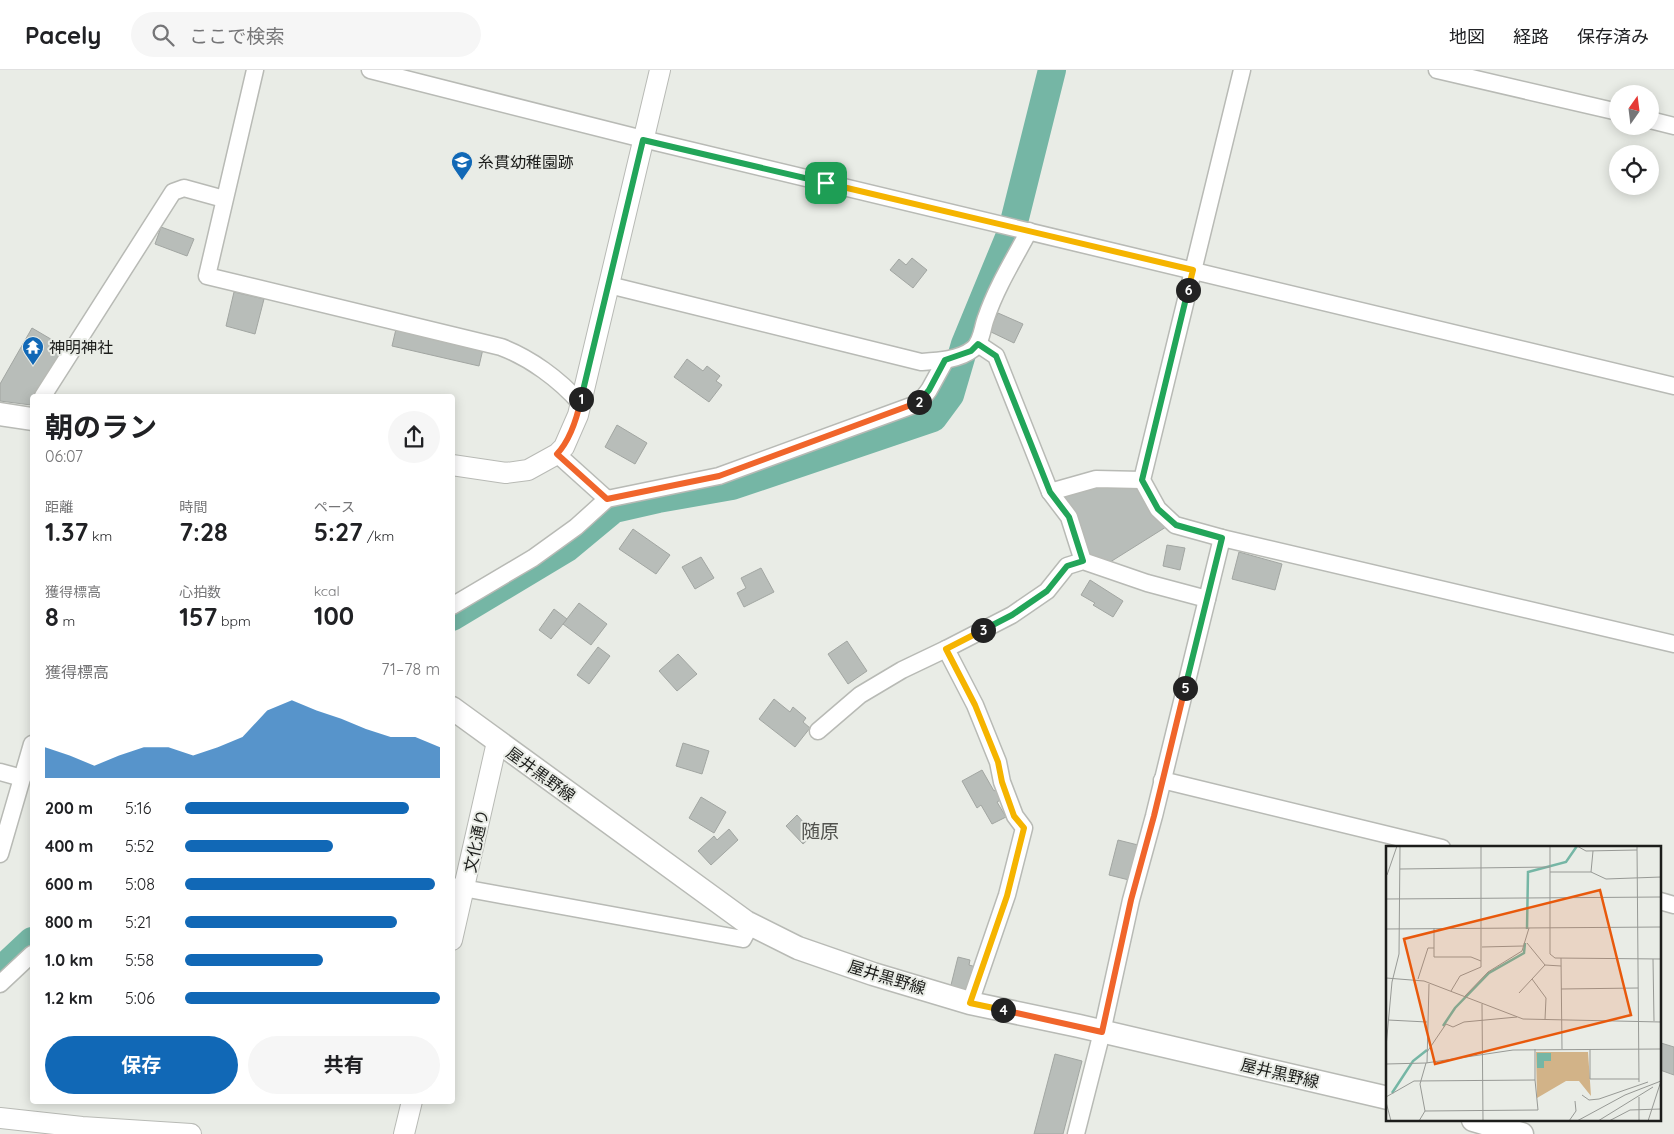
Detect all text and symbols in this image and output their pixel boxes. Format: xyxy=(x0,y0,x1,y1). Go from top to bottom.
search box xyxy=(131,12,481,57)
text: Pacely xyxy=(25,20,101,50)
icon: search xyxy=(149,21,177,49)
text: ここで検索 xyxy=(189,24,284,48)
text: 地図 xyxy=(1449,25,1485,48)
text: 経路 xyxy=(1513,25,1549,48)
text: 保存済み xyxy=(1577,25,1649,48)
north arrow xyxy=(1609,85,1659,135)
map controls xyxy=(1609,85,1659,195)
button: locate xyxy=(1609,145,1659,195)
school or university icon: 糸貫幼稚園跡 xyxy=(450,150,474,181)
place label: 糸貫幼稚園跡 xyxy=(478,152,574,172)
pin xyxy=(805,162,847,204)
icon: arrive xyxy=(812,169,840,197)
pin: 6 xyxy=(1176,278,1200,302)
text: 6 xyxy=(1185,281,1192,299)
temple icon: 神明神社 xyxy=(21,335,45,366)
place label: 神明神社 xyxy=(49,337,113,357)
pin: 1 xyxy=(568,386,594,412)
text: 1 xyxy=(579,390,584,408)
pin: 2 xyxy=(906,390,932,414)
text: 2 xyxy=(916,393,923,411)
text: 朝のラン xyxy=(45,409,157,444)
button: share xyxy=(388,411,440,463)
text: 06:07 xyxy=(45,446,83,466)
text: 距離 xyxy=(45,498,73,516)
text: 時間 xyxy=(179,498,207,516)
text: ペース xyxy=(314,498,355,516)
text: 1.37 xyxy=(45,516,88,547)
text: 7:28 xyxy=(179,516,228,547)
text: 5:27 xyxy=(314,516,363,547)
text: km xyxy=(88,527,112,545)
text: /km xyxy=(363,527,394,545)
text: kcal xyxy=(314,582,340,600)
text: 獲得標高 xyxy=(45,583,101,601)
text: 心拍数 xyxy=(179,583,221,601)
text: 100 xyxy=(314,600,354,631)
text: 8 xyxy=(45,601,59,632)
text: 157 xyxy=(179,601,217,632)
text: m xyxy=(59,612,75,630)
text: bpm xyxy=(217,612,251,630)
pin: 3 xyxy=(970,618,996,642)
text: 3 xyxy=(980,621,987,639)
text: 71–78 m xyxy=(381,659,440,679)
text: 獲得標高 xyxy=(45,662,109,682)
pin: 5 xyxy=(1172,676,1198,700)
text: 5 xyxy=(1181,679,1190,697)
street label: 屋井黒野線 xyxy=(503,742,579,806)
text: 200 m xyxy=(45,798,93,818)
text: 5:16 xyxy=(125,798,151,818)
street label: 文化通り xyxy=(460,808,492,874)
district label: 随原 xyxy=(801,819,839,843)
text: 400 m xyxy=(45,836,93,856)
text: 5:52 xyxy=(125,836,154,856)
inset map xyxy=(1386,846,1662,1122)
text: 600 m xyxy=(45,874,93,894)
text: 5:08 xyxy=(125,874,155,894)
text: 800 m xyxy=(45,912,93,932)
text: 5:21 xyxy=(125,912,152,932)
text: 1.0 km xyxy=(45,950,93,970)
text: 5:58 xyxy=(125,950,154,970)
street label: 屋井黒野線 xyxy=(846,956,928,998)
text: 1.2 km xyxy=(45,988,93,1008)
text: 5:06 xyxy=(125,988,155,1008)
pin: 4 xyxy=(990,998,1016,1022)
text: 4 xyxy=(999,1001,1008,1019)
button: 保存 xyxy=(45,1036,238,1094)
button: 共有 xyxy=(248,1036,440,1094)
street label: 屋井黒野線 xyxy=(1239,1054,1321,1092)

